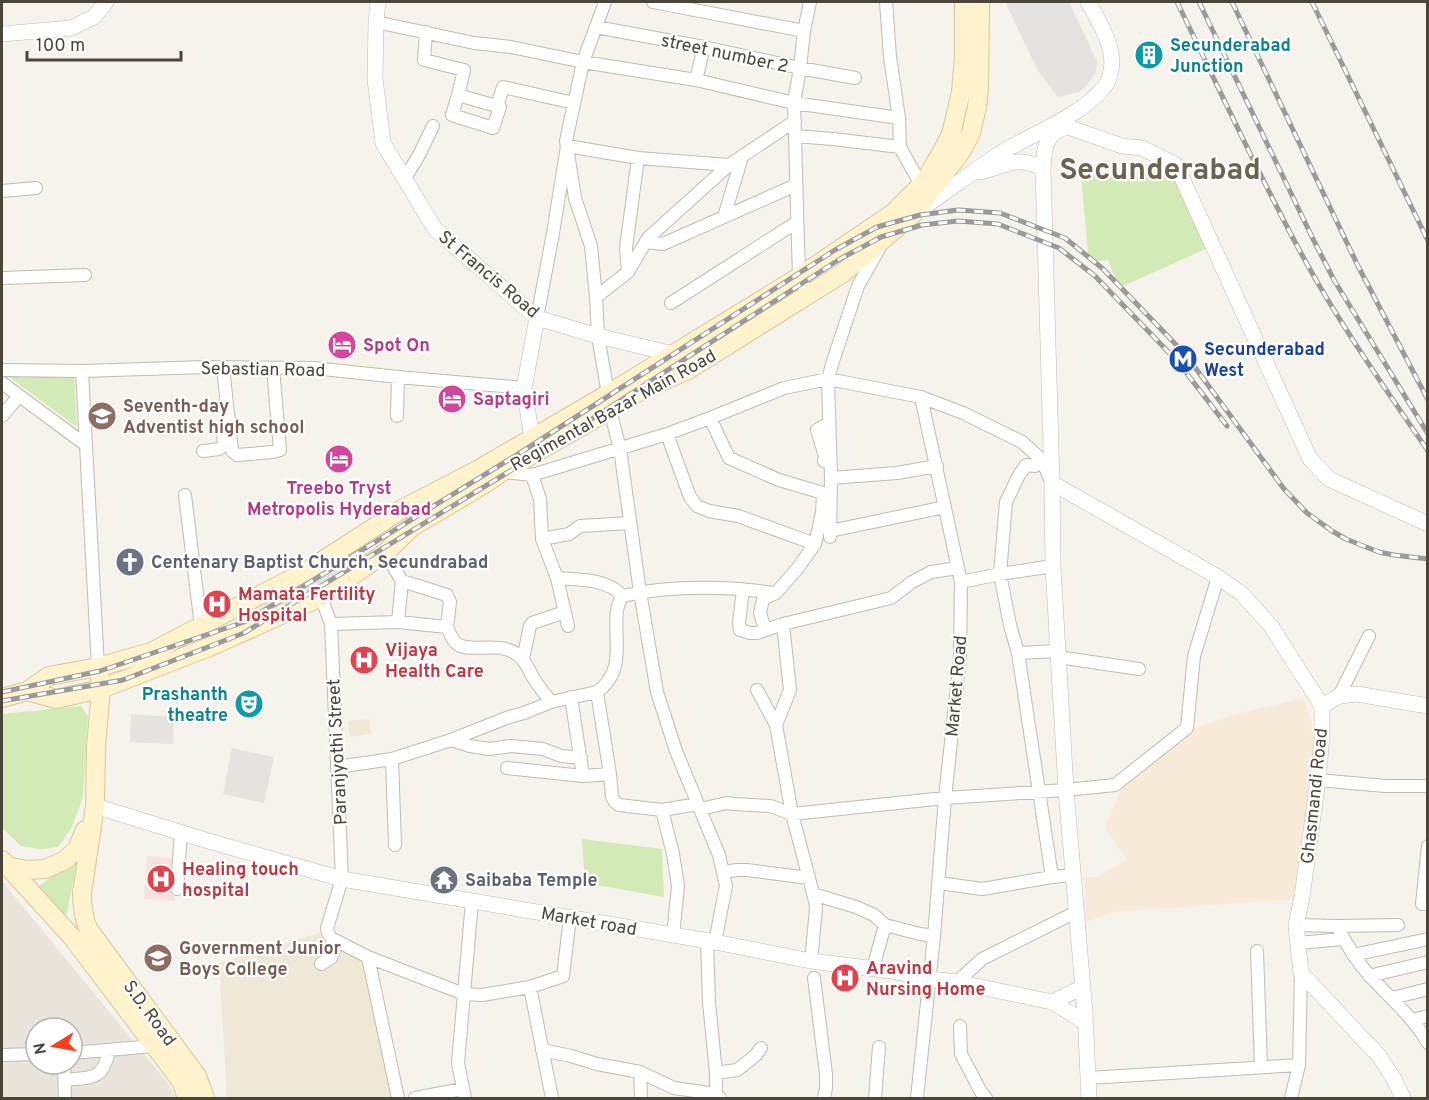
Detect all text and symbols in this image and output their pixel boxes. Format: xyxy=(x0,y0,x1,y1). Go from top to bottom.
scale bar xyxy=(27,24,182,62)
street label: street number 2 xyxy=(659,30,790,79)
text: 100 m xyxy=(36,35,85,58)
place label: Secunderabad Junction xyxy=(1170,35,1291,79)
building icon: Secunderabad Junction xyxy=(1133,39,1165,71)
district label: Secunderabad xyxy=(1059,153,1261,190)
street label: St Francis Road xyxy=(433,226,543,324)
hotel icon: Spot On xyxy=(326,329,358,361)
place label: Spot On xyxy=(363,335,430,358)
place label: Secunderabad West xyxy=(1204,339,1325,383)
metro station icon: Secunderabad West xyxy=(1167,343,1199,375)
street label: Regimental Bazar Main Road xyxy=(507,345,721,478)
street label: Sebastian Road xyxy=(200,358,326,383)
hotel icon: Saptagiri xyxy=(436,383,468,415)
place label: Saptagiri xyxy=(473,389,549,412)
place label: Seventh-day Adventist high school xyxy=(123,396,305,440)
school or university icon: Seventh-day Adventist high school xyxy=(86,400,118,432)
hotel icon: Treebo Tryst Metropolis Hyderabad xyxy=(323,443,355,475)
place label: Treebo Tryst Metropolis Hyderabad xyxy=(247,478,431,522)
church icon: Centenary Baptist Church, Secundrabad xyxy=(114,546,146,578)
place label: Centenary Baptist Church, Secundrabad xyxy=(151,552,488,575)
place label: Mamata Fertility Hospital xyxy=(238,584,376,628)
hospital icon: Mamata Fertility Hospital xyxy=(201,588,233,620)
street label: Market Road xyxy=(942,634,973,738)
place label: Vijaya Health Care xyxy=(385,640,484,684)
hospital icon: Vijaya Health Care xyxy=(348,644,380,676)
street label: Paranjyothi Street xyxy=(323,678,354,826)
place label: Prashanth theatre xyxy=(142,684,228,728)
theatre icon: Prashanth theatre xyxy=(233,688,265,720)
street label: Ghasmandi Road xyxy=(1297,727,1334,865)
place label: Healing touch hospital xyxy=(182,859,299,903)
hospital icon: Healing touch hospital xyxy=(145,863,177,895)
temple icon: Saibaba Temple xyxy=(428,864,460,896)
place label: Saibaba Temple xyxy=(465,870,598,893)
street label: Market road xyxy=(539,903,638,942)
place label: Government Junior Boys College xyxy=(179,938,342,982)
school or university icon: Government Junior Boys College xyxy=(142,942,174,974)
place label: Aravind Nursing Home xyxy=(866,958,985,1002)
hospital icon: Aravind Nursing Home xyxy=(829,962,861,994)
street label: S.D. Road xyxy=(117,976,180,1051)
north arrow xyxy=(24,1016,84,1076)
text: N xyxy=(30,1041,52,1056)

